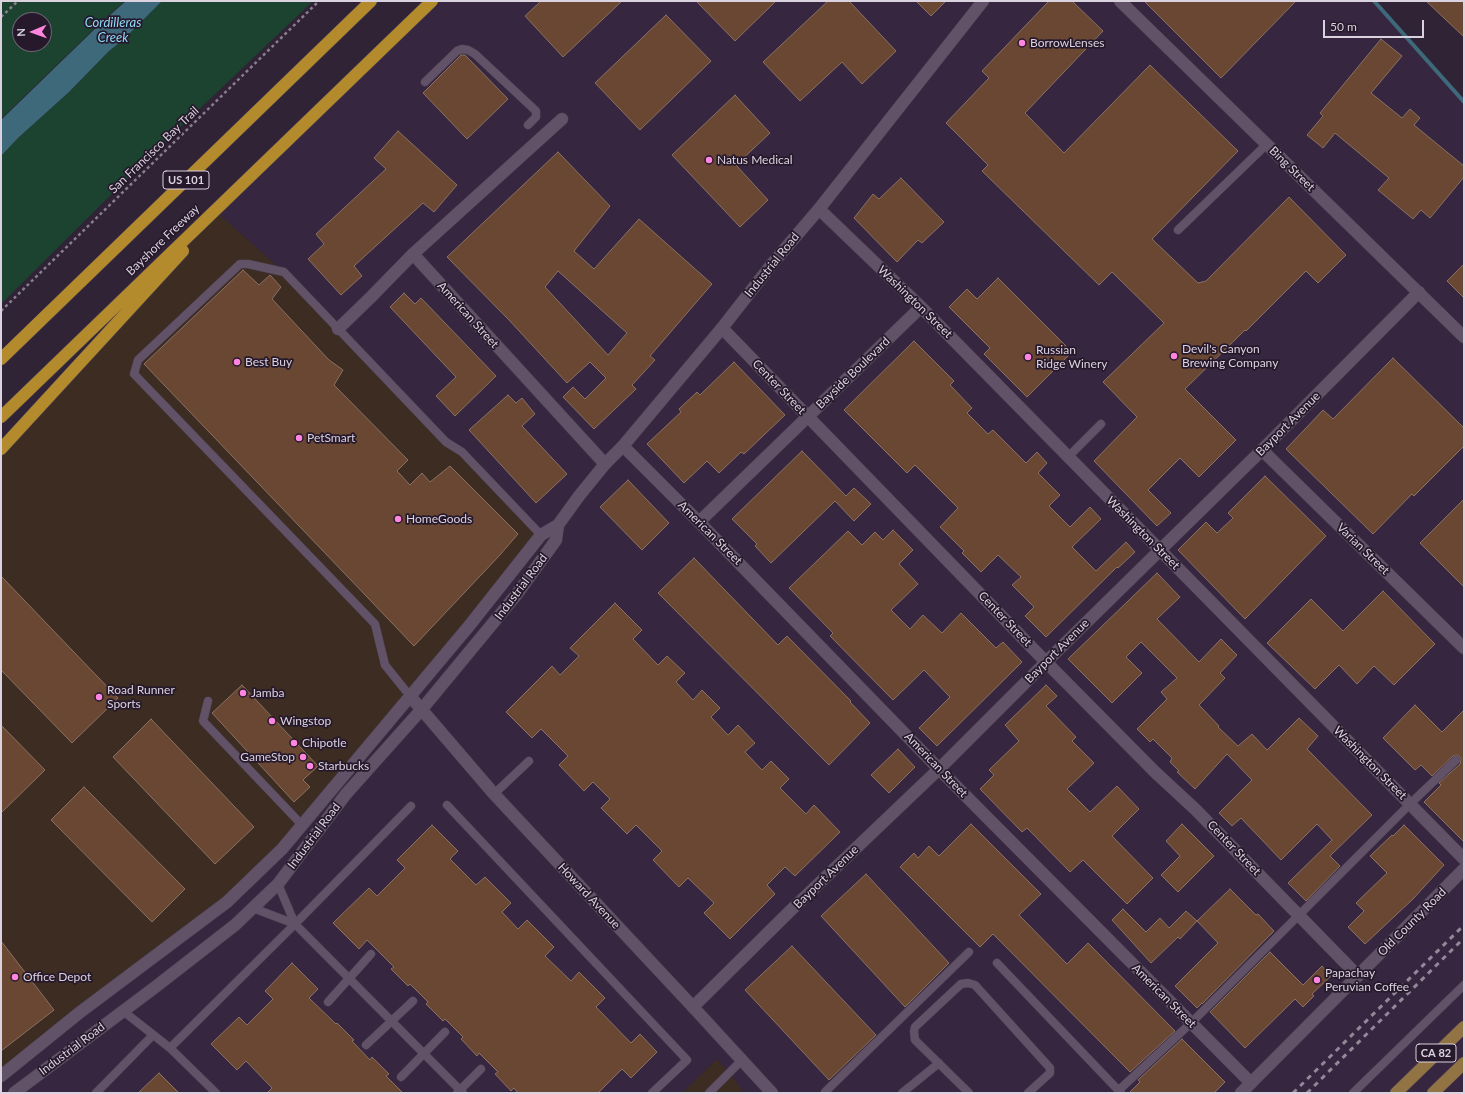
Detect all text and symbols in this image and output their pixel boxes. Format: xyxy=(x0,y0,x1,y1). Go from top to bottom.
north arrow xyxy=(12,12,52,52)
scale bar xyxy=(1325,12,1426,38)
water label: Cordilleras Creek xyxy=(85,15,141,46)
text: 50 m xyxy=(1330,19,1357,34)
text: N xyxy=(14,28,27,37)
place label: BorrowLenses xyxy=(1030,36,1104,50)
marker: BorrowLenses xyxy=(1017,38,1027,48)
street label: San Francisco Bay Trail xyxy=(106,103,202,197)
street label: Bing Street xyxy=(1266,144,1318,194)
place label: Natus Medical xyxy=(717,153,793,167)
marker: Natus Medical xyxy=(704,155,714,165)
road number: US 101 xyxy=(163,171,209,189)
street label: Bayshore Freeway xyxy=(123,201,203,279)
street label: Industrial Road xyxy=(742,230,802,300)
street label: Washington Street xyxy=(875,263,955,341)
street label: American Street xyxy=(434,279,502,351)
street label: Bayside Boulevard xyxy=(813,334,893,412)
place label: Devil's Canyon Brewing Company xyxy=(1182,342,1278,370)
place label: Russian Ridge Winery xyxy=(1036,343,1107,371)
marker: Devil's Canyon Brewing Company xyxy=(1169,351,1179,361)
marker: Russian Ridge Winery xyxy=(1023,352,1033,362)
place label: Best Buy xyxy=(245,355,292,369)
marker: Best Buy xyxy=(232,357,242,367)
street label: Center Street xyxy=(749,357,809,417)
street label: Bayport Avenue xyxy=(1253,389,1323,459)
place label: PetSmart xyxy=(307,431,355,445)
marker: PetSmart xyxy=(294,433,304,443)
street label: Washington Street xyxy=(1103,493,1183,573)
street label: American Street xyxy=(675,498,745,568)
place label: HomeGoods xyxy=(406,512,472,526)
marker: HomeGoods xyxy=(393,514,403,524)
street label: Varian Street xyxy=(1334,520,1392,578)
street label: Industrial Road xyxy=(492,551,550,623)
street label: Center Street xyxy=(975,589,1035,649)
street label: Bayport Avenue xyxy=(1022,616,1092,686)
place label: Road Runner Sports xyxy=(107,683,175,711)
place label: Jamba xyxy=(251,686,284,700)
marker: Jamba xyxy=(238,688,248,698)
marker: Road Runner Sports xyxy=(94,692,104,702)
place label: Wingstop xyxy=(280,714,331,728)
marker: Wingstop xyxy=(267,716,277,726)
street label: Washington Street xyxy=(1330,723,1410,803)
street label: American Street xyxy=(901,730,971,800)
place label: Chipotle xyxy=(302,736,346,750)
marker: Chipotle xyxy=(289,738,299,748)
place label: GameStop xyxy=(240,750,295,764)
marker: GameStop xyxy=(298,752,308,762)
place label: Starbucks xyxy=(318,759,369,773)
marker: Starbucks xyxy=(305,761,315,771)
street label: Industrial Road xyxy=(285,800,343,872)
street label: Center Street xyxy=(1204,818,1264,878)
street label: Bayport Avenue xyxy=(791,842,861,912)
street label: Howard Avenue xyxy=(555,860,623,932)
street label: Old County Road xyxy=(1375,885,1449,959)
street label: American Street xyxy=(1129,961,1199,1031)
place label: Papachay Peruvian Coffee xyxy=(1325,966,1409,994)
place label: Office Depot xyxy=(23,970,91,984)
marker: Office Depot xyxy=(10,972,20,982)
marker: Papachay Peruvian Coffee xyxy=(1312,975,1322,985)
street label: Industrial Road xyxy=(36,1020,108,1078)
road number: CA 82 xyxy=(1416,1044,1456,1062)

